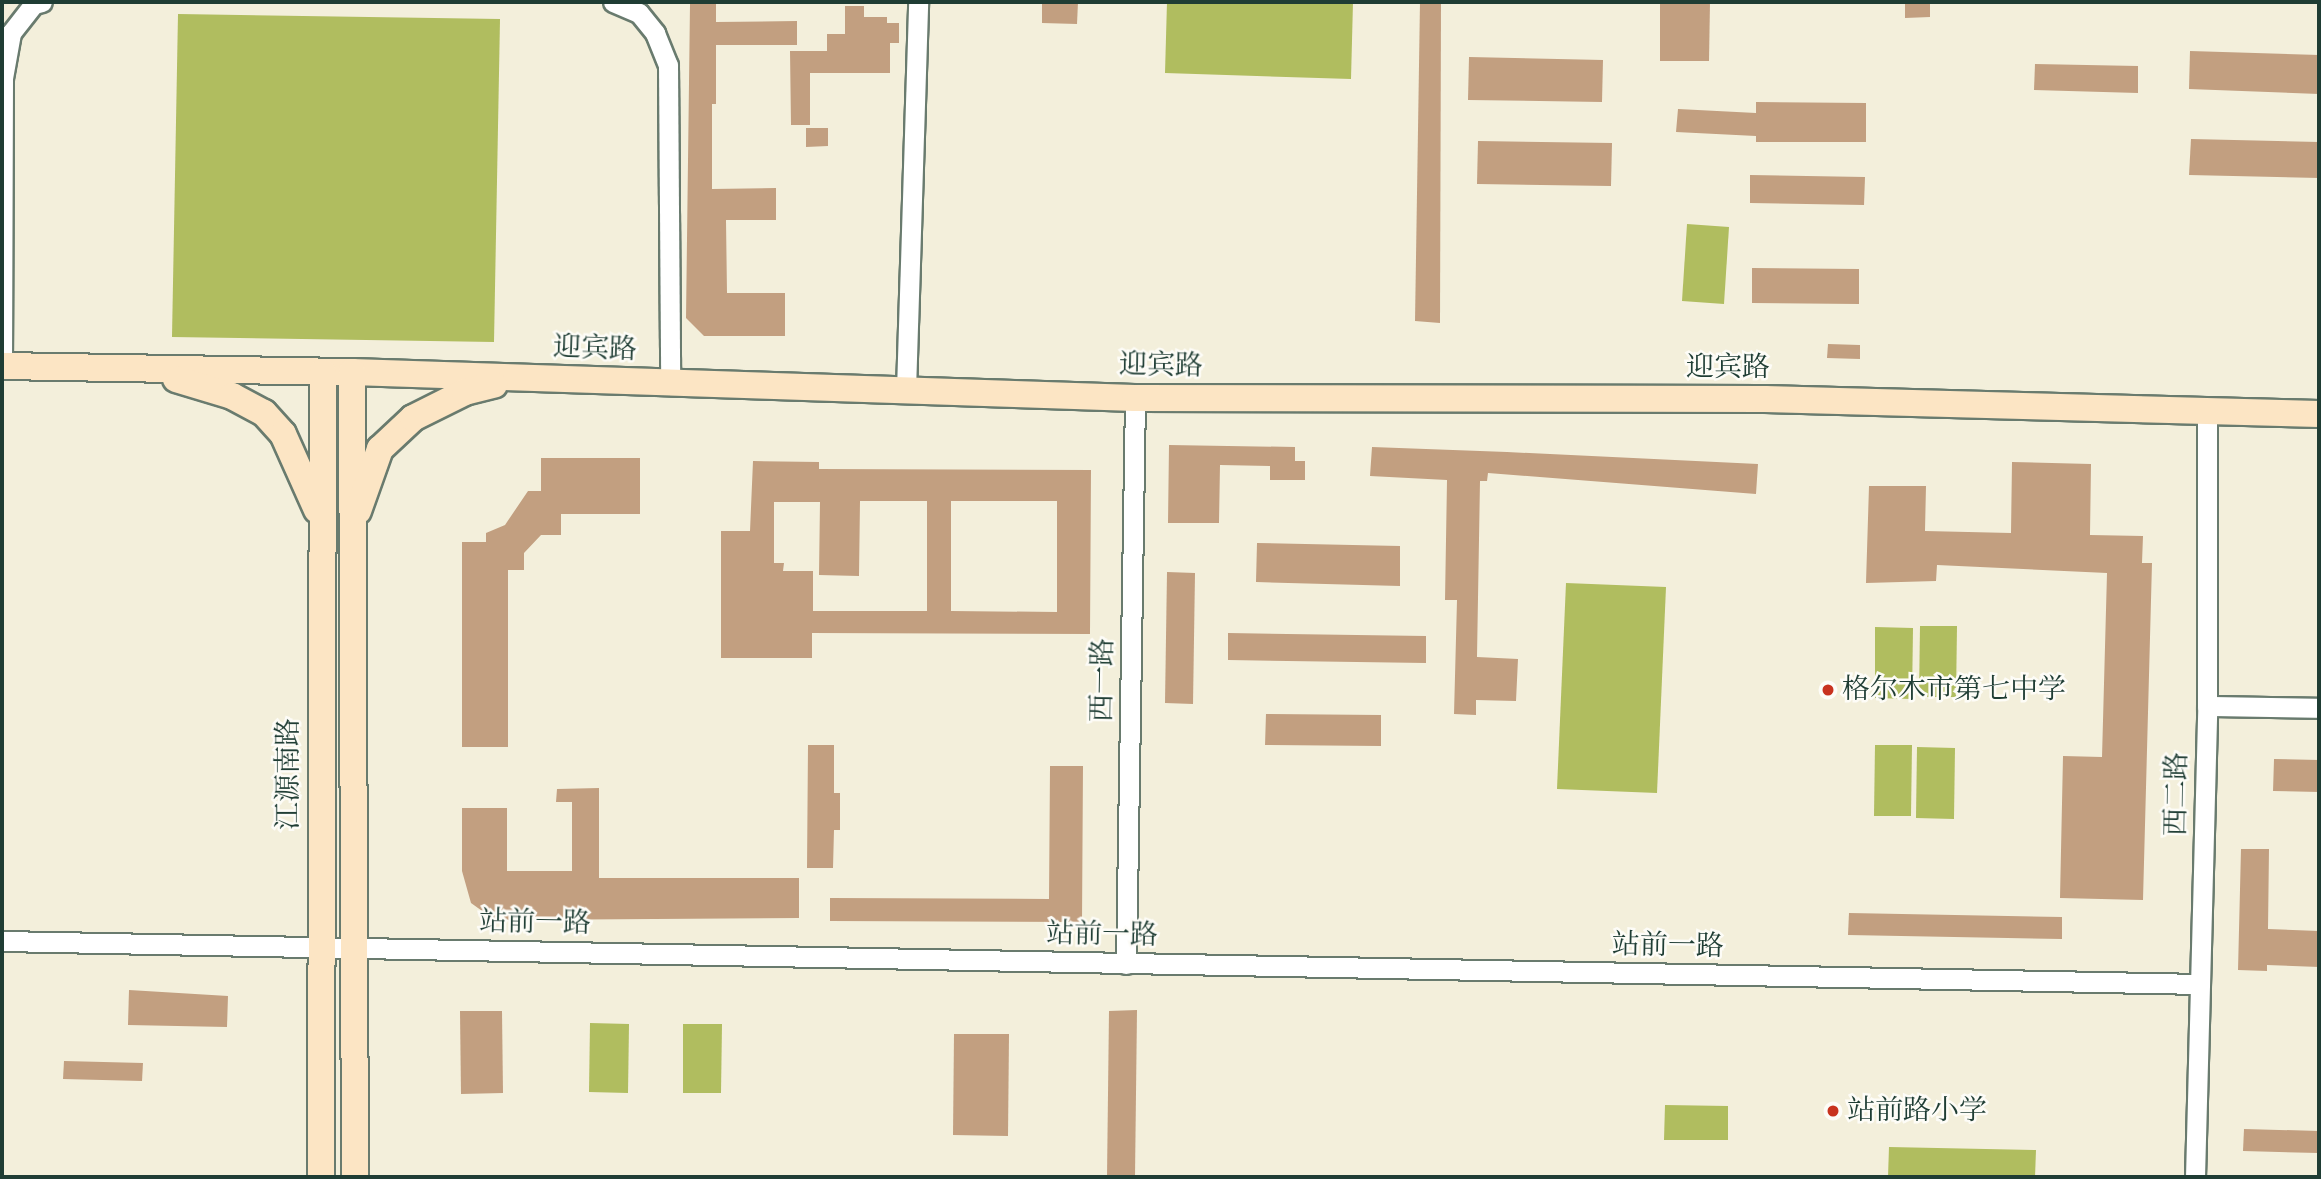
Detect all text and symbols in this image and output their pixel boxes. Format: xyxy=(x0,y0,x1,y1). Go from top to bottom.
street label: 迎宾路 xyxy=(552,331,638,367)
street label: 迎宾路 xyxy=(1119,348,1203,384)
street label: 迎宾路 xyxy=(1686,351,1770,385)
street label: 西一路 xyxy=(1085,638,1121,722)
place label: 格尔木市第七中学 xyxy=(1842,673,2066,707)
marker: 格尔木市第七中学 xyxy=(1820,682,1836,698)
street label: 江源南路 xyxy=(272,718,306,830)
street label: 西二路 xyxy=(2159,752,2195,836)
street label: 站前一路 xyxy=(479,905,591,941)
street label: 站前一路 xyxy=(1046,917,1158,953)
street label: 站前一路 xyxy=(1612,928,1724,964)
place label: 站前路小学 xyxy=(1847,1094,1987,1128)
marker: 站前路小学 xyxy=(1825,1103,1841,1119)

